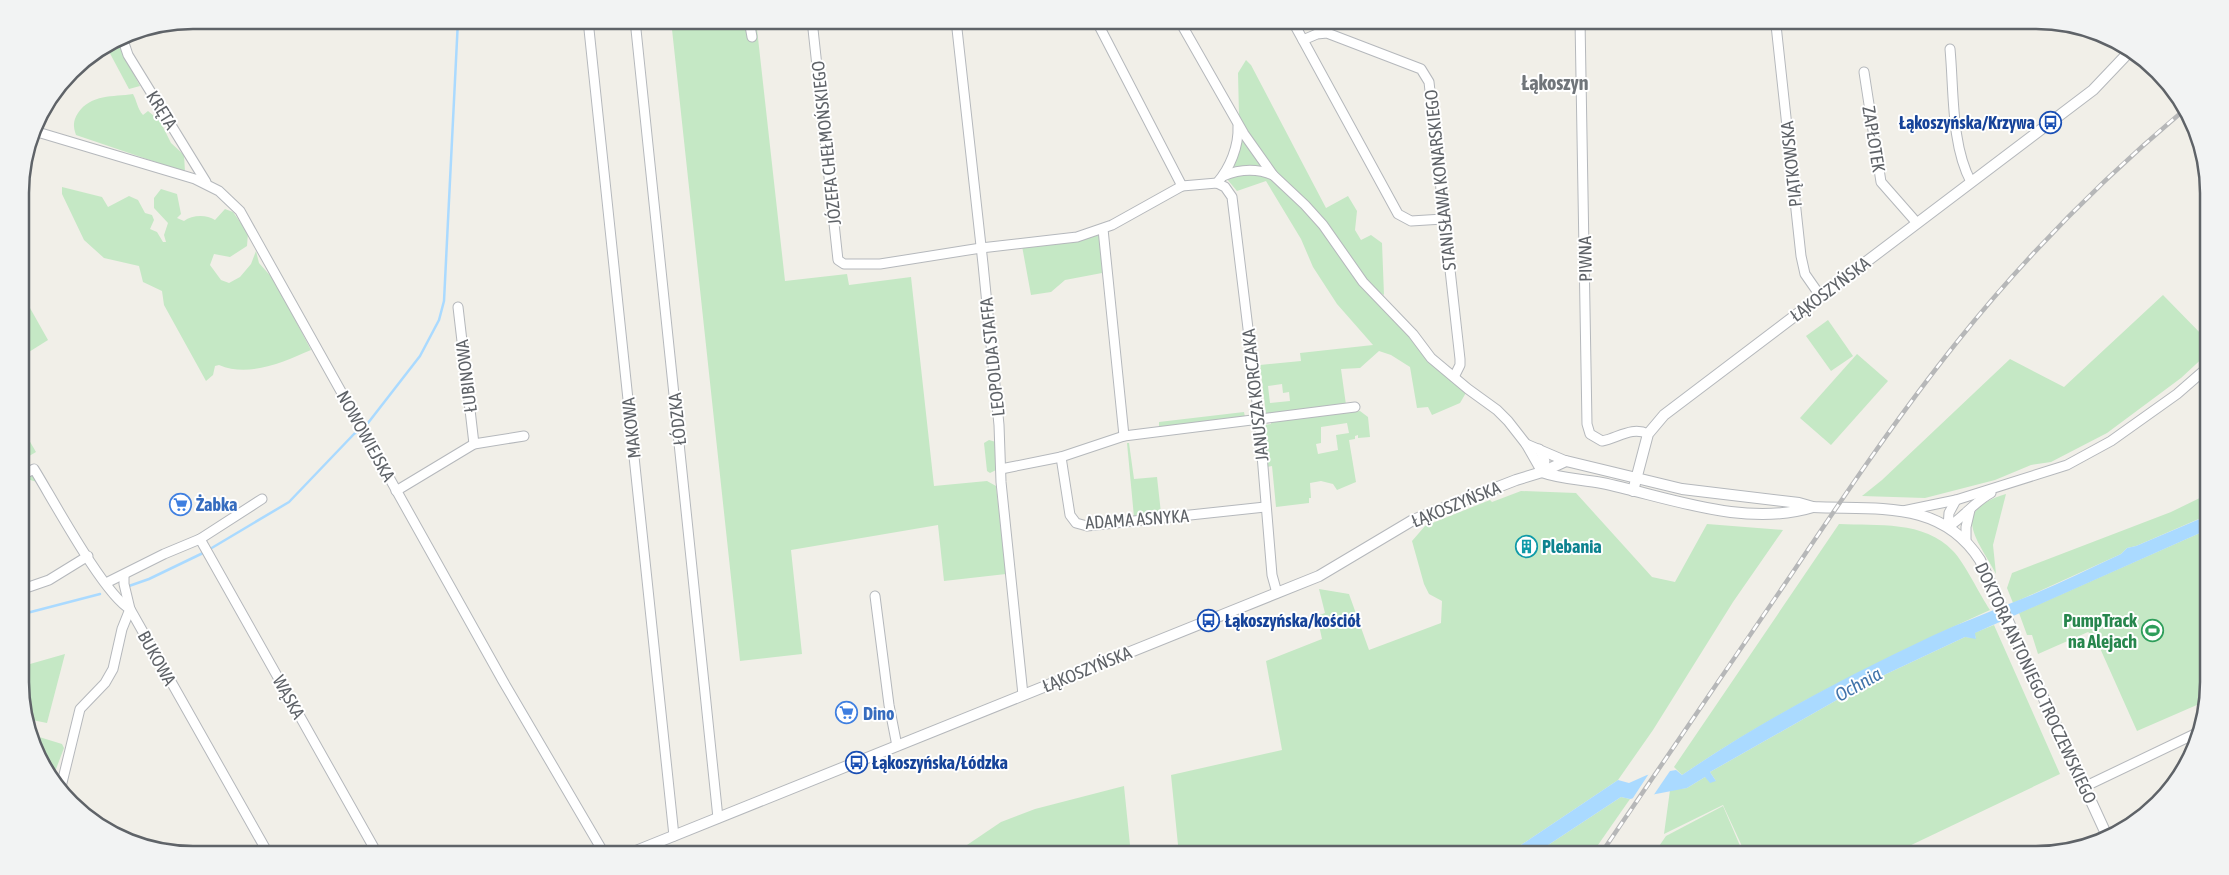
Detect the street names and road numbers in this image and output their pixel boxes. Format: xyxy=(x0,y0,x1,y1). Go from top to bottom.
street label: JÓZEFA CHEŁMOŃSKIEGO xyxy=(807,60,845,226)
street label: KRĘTA xyxy=(142,87,182,133)
street label: STANISŁAWA KONARSKIEGO xyxy=(1420,89,1460,271)
street label: ZAPŁOTEK xyxy=(1858,104,1890,174)
street label: PIĄTKOWSKA xyxy=(1776,120,1806,208)
street label: PIWNA xyxy=(1574,236,1596,282)
street label: ŁĄKOSZYŃSKA xyxy=(1786,252,1874,326)
street label: LEOPOLDA STAFFA xyxy=(975,296,1009,417)
street label: JANUSZA KORCZAKA xyxy=(1238,328,1272,462)
street label: ŁUBINOWA xyxy=(451,338,481,414)
street label: NOWOWIEJSKA xyxy=(332,387,400,485)
street label: ŁÓDZKA xyxy=(664,392,690,446)
street label: MAKOWA xyxy=(617,396,645,459)
street label: ŁĄKOSZYŃSKA xyxy=(1408,477,1504,531)
street label: ADAMA ASNYKA xyxy=(1085,505,1190,533)
street label: DOKTORA ANTONIEGO TROCZEWSKIEGO xyxy=(1971,559,2101,807)
street label: BUKOWA xyxy=(133,627,181,689)
street label: ŁĄKOSZYŃSKA xyxy=(1039,642,1135,696)
street label: WĄSKA xyxy=(268,671,310,723)

